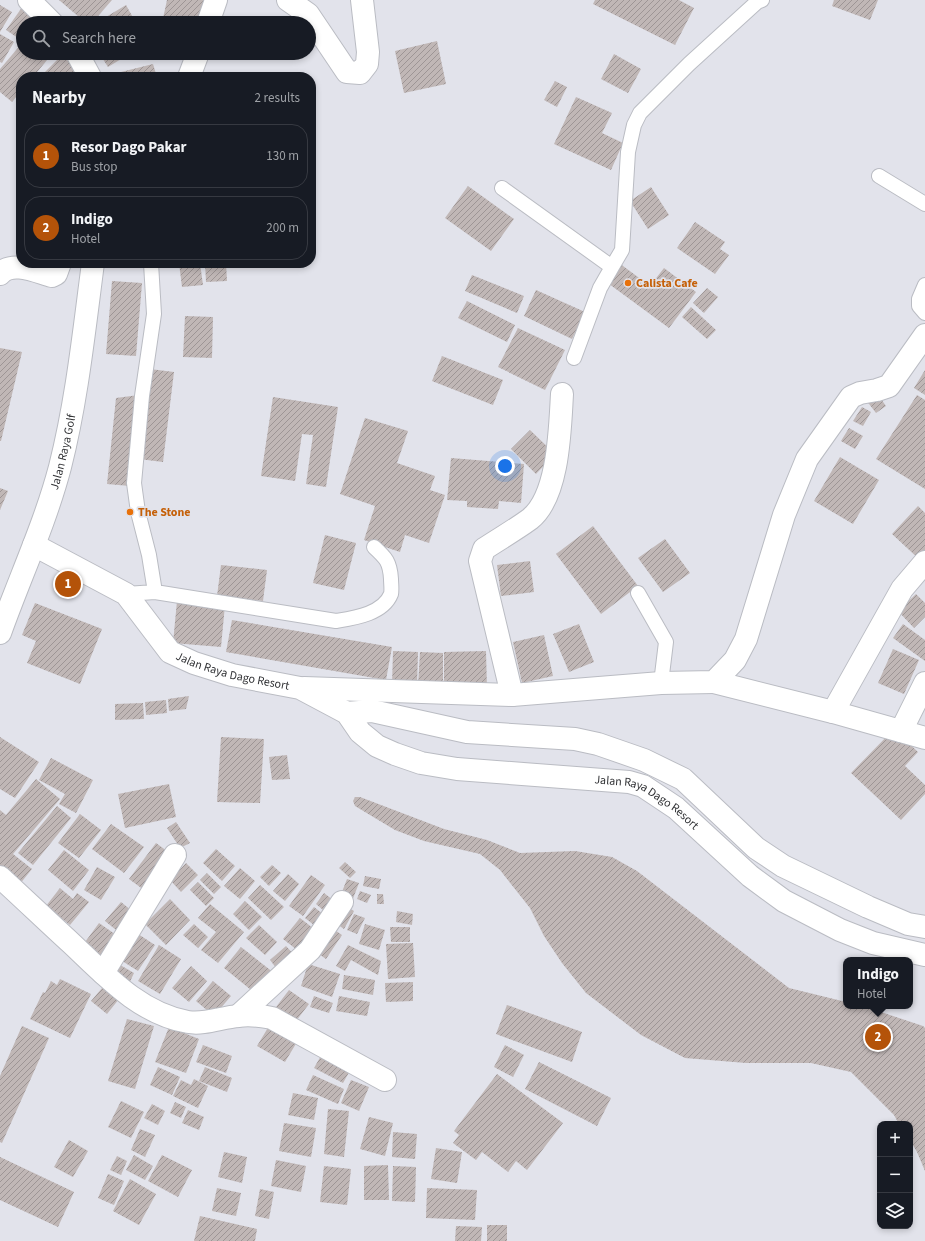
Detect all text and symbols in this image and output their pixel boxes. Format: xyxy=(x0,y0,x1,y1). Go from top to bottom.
search box xyxy=(16,16,316,60)
icon: search xyxy=(30,27,52,49)
text: Search here xyxy=(62,28,136,49)
text: Nearby xyxy=(32,86,86,110)
text: 2 results xyxy=(255,89,300,107)
text: Resor Dago Pakar xyxy=(71,137,187,158)
text: 1 xyxy=(43,147,49,165)
text: 130 m xyxy=(266,147,299,165)
text: Bus stop xyxy=(71,158,117,176)
text: Indigo xyxy=(71,209,113,230)
text: 2 xyxy=(43,219,49,237)
text: 200 m xyxy=(266,219,299,237)
text: Hotel xyxy=(71,230,100,248)
place label: Calista Cafe xyxy=(636,275,698,292)
marker: Calista Cafe xyxy=(623,278,633,288)
street label: Jalan Raya Golf xyxy=(46,412,80,492)
your location xyxy=(495,456,515,476)
place label: The Stone xyxy=(138,504,191,521)
marker: The Stone xyxy=(125,507,135,517)
pin: 1 xyxy=(55,569,81,599)
street label: Jalan Raya Dago Resort xyxy=(173,648,291,695)
street label: Jalan Raya Dago Resort xyxy=(594,771,702,834)
popup xyxy=(843,957,913,1009)
text: Indigo xyxy=(857,964,899,985)
text: Hotel xyxy=(857,985,886,1003)
pin: 2 xyxy=(865,1022,891,1052)
map controls xyxy=(877,1121,913,1229)
button: + xyxy=(877,1121,913,1157)
button: − xyxy=(877,1157,913,1193)
button: layers xyxy=(877,1193,913,1229)

